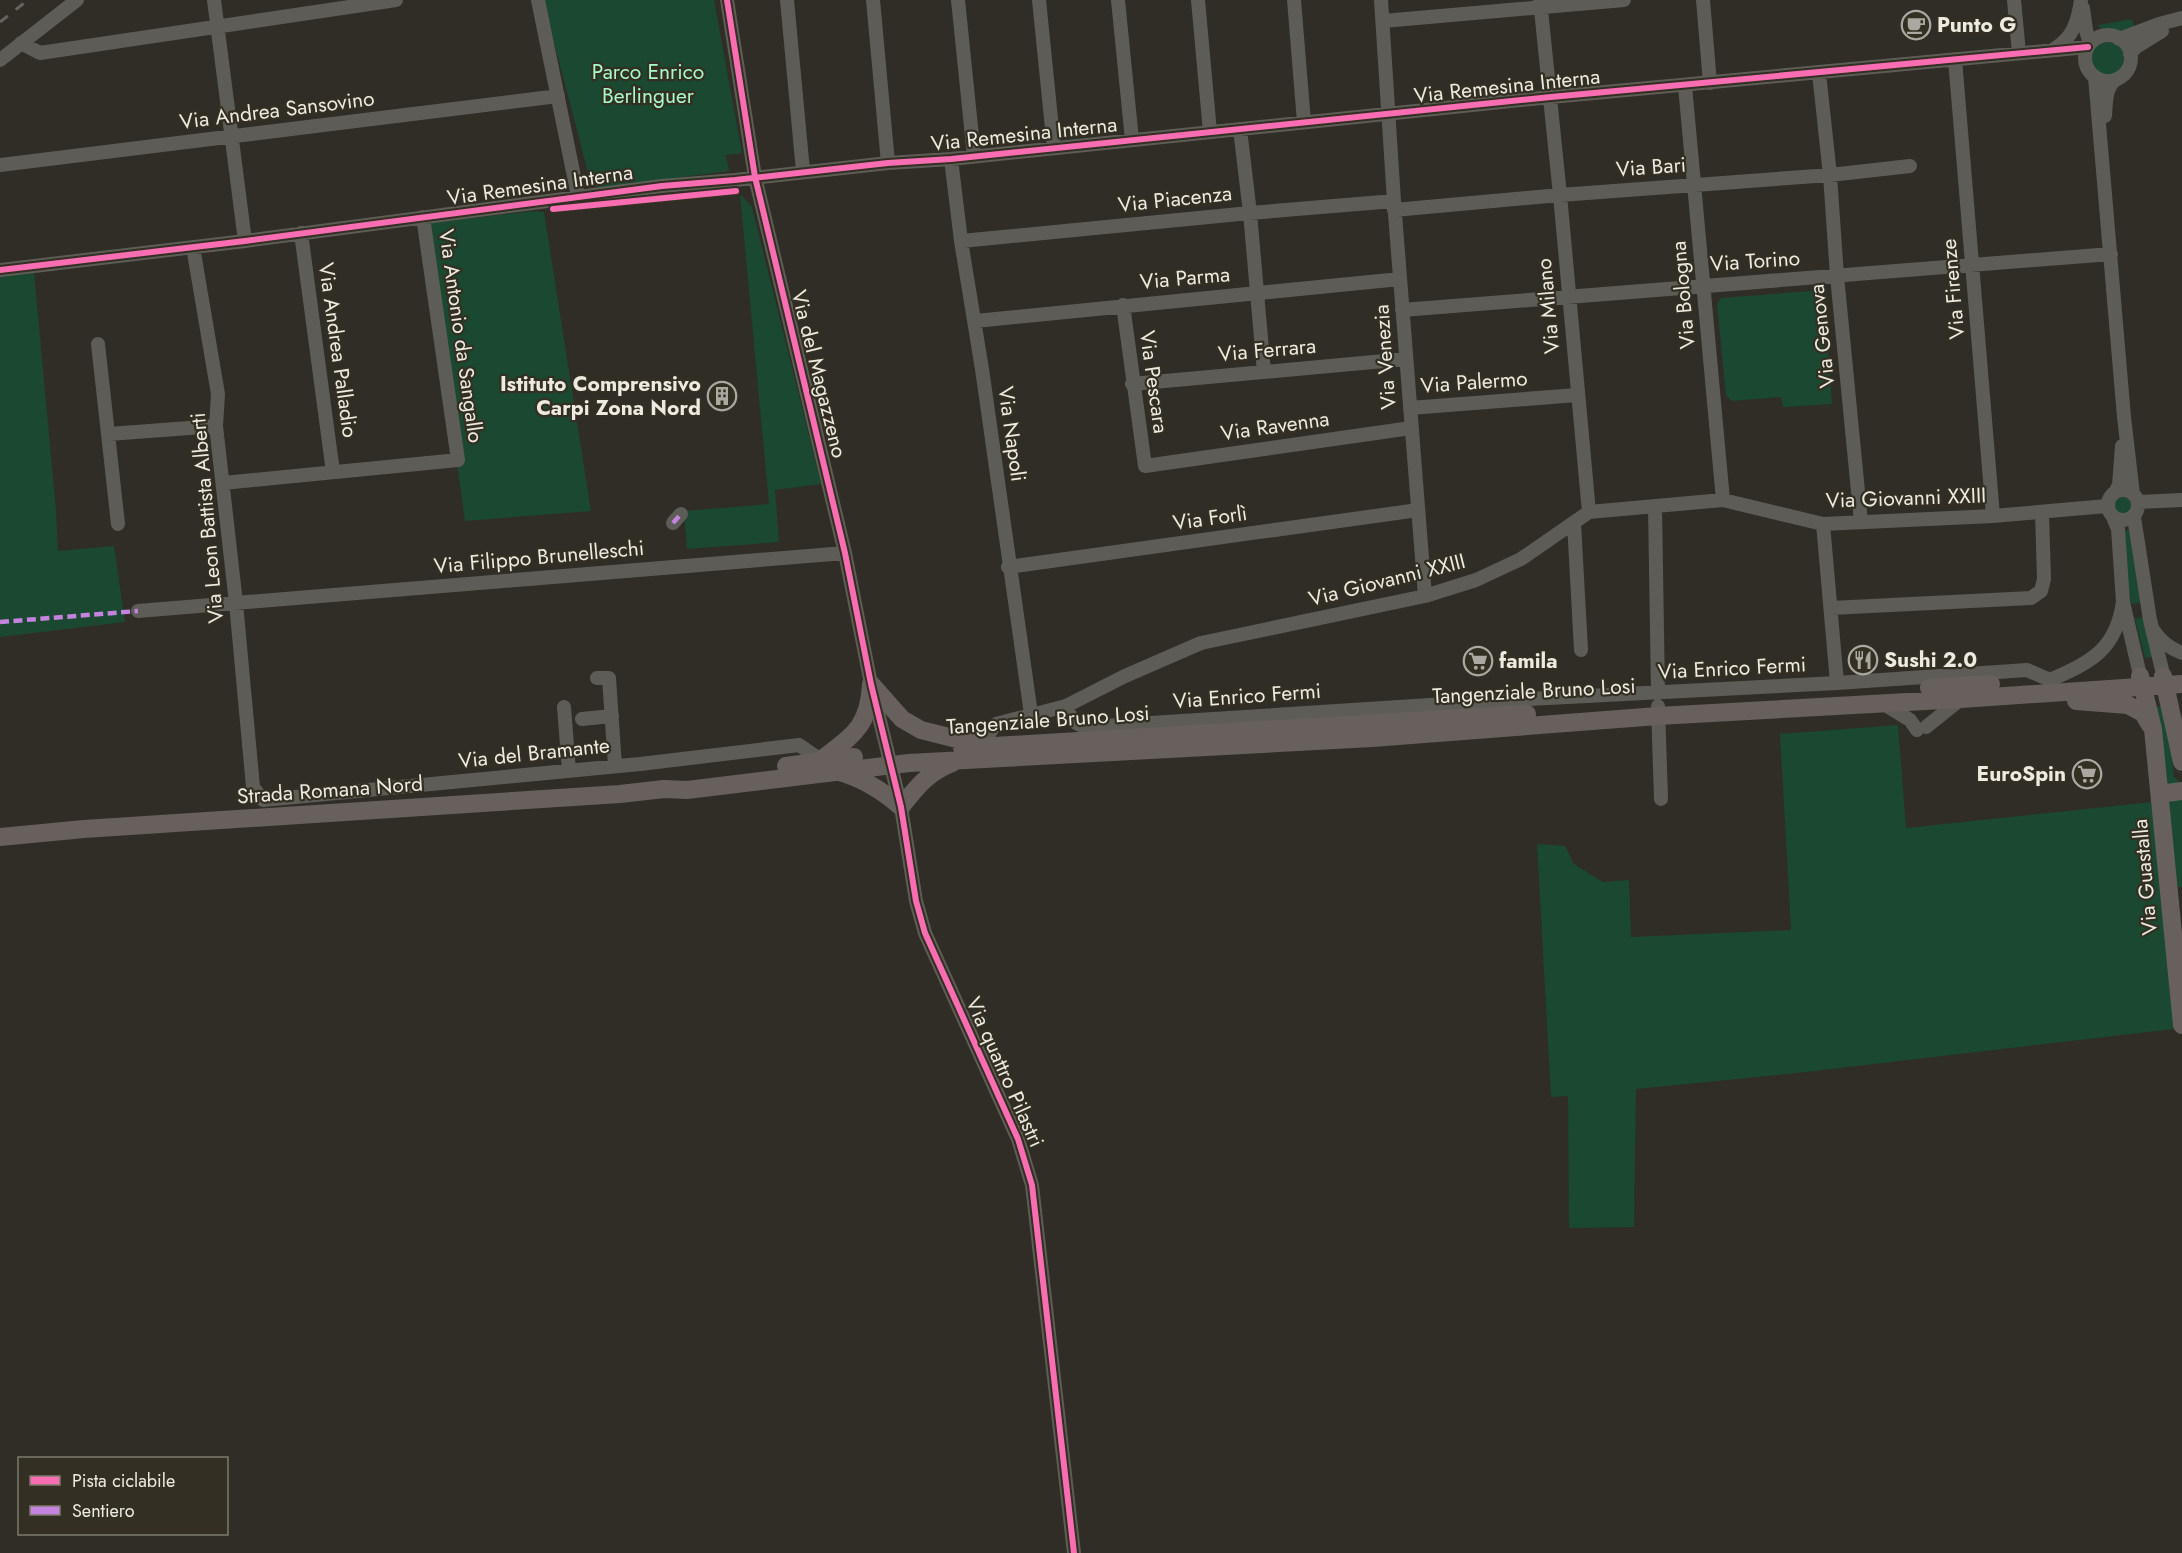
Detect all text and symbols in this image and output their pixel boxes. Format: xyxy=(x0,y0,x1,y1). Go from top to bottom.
cafe icon: Punto G xyxy=(1900,9,1932,41)
place label: Punto G xyxy=(1937,10,2016,40)
park label: Parco Enrico Berlinguer xyxy=(592,57,704,111)
street label: Via Remesina Interna xyxy=(1412,61,1602,111)
street label: Via Andrea Sansovino xyxy=(178,83,376,137)
street label: Via Remesina Interna xyxy=(929,109,1119,159)
street label: Via Bari xyxy=(1615,150,1687,184)
street label: Via Remesina Interna xyxy=(445,157,635,213)
street label: Via Piacenza xyxy=(1117,178,1233,220)
street label: Via Antonio da Sangallo xyxy=(431,227,491,445)
street label: Via Firenze xyxy=(1934,237,1972,340)
street label: Via Bologna xyxy=(1663,240,1703,350)
street label: Via Torino xyxy=(1709,243,1801,279)
street label: Via Milano xyxy=(1529,257,1567,355)
street label: Via Parma xyxy=(1139,259,1231,297)
street label: Via Andrea Palladio xyxy=(311,261,365,439)
street label: Via Genova xyxy=(1802,283,1842,389)
street label: Via del Magazzeno xyxy=(784,287,854,461)
street label: Via Venezia xyxy=(1366,303,1404,411)
street label: Via Pescara xyxy=(1132,329,1176,435)
street label: Via Ferrara xyxy=(1217,331,1317,369)
street label: Via Palermo xyxy=(1419,363,1529,401)
place label: Istituto Comprensivo Carpi Zona Nord xyxy=(500,369,701,423)
building icon: Istituto Comprensivo Carpi Zona Nord xyxy=(706,380,738,412)
street label: Via Napoli xyxy=(990,384,1034,484)
street label: Via Ravenna xyxy=(1219,404,1331,448)
street label: Via Leon Battista Alberti xyxy=(183,411,231,625)
street label: Via Giovanni XXIII xyxy=(1825,480,1987,516)
street label: Via Forlì xyxy=(1171,498,1249,538)
street label: Via Filippo Brunelleschi xyxy=(433,533,645,581)
street label: Via Giovanni XXIII xyxy=(1305,546,1469,614)
restaurant icon: Sushi 2.0 xyxy=(1847,644,1879,676)
supermarket icon: famila xyxy=(1462,645,1494,677)
place label: Sushi 2.0 xyxy=(1884,645,1977,675)
place label: famila xyxy=(1499,646,1558,676)
street label: Via Enrico Fermi xyxy=(1657,649,1807,687)
street label: Tangenziale Bruno Losi xyxy=(1432,671,1636,711)
street label: Via Enrico Fermi xyxy=(1172,676,1322,716)
street label: Tangenziale Bruno Losi xyxy=(946,698,1150,742)
street label: Via del Bramante xyxy=(457,730,611,776)
supermarket icon: EuroSpin xyxy=(2071,758,2103,790)
place label: EuroSpin xyxy=(1977,759,2066,789)
street label: Strada Romana Nord xyxy=(236,769,424,811)
street label: Via Guastalla xyxy=(2125,818,2165,936)
street label: Via quattro Pilastri xyxy=(958,992,1052,1152)
legend xyxy=(18,1457,228,1535)
text: Pista ciclabile xyxy=(72,1468,175,1494)
text: Sentiero xyxy=(72,1498,135,1524)

